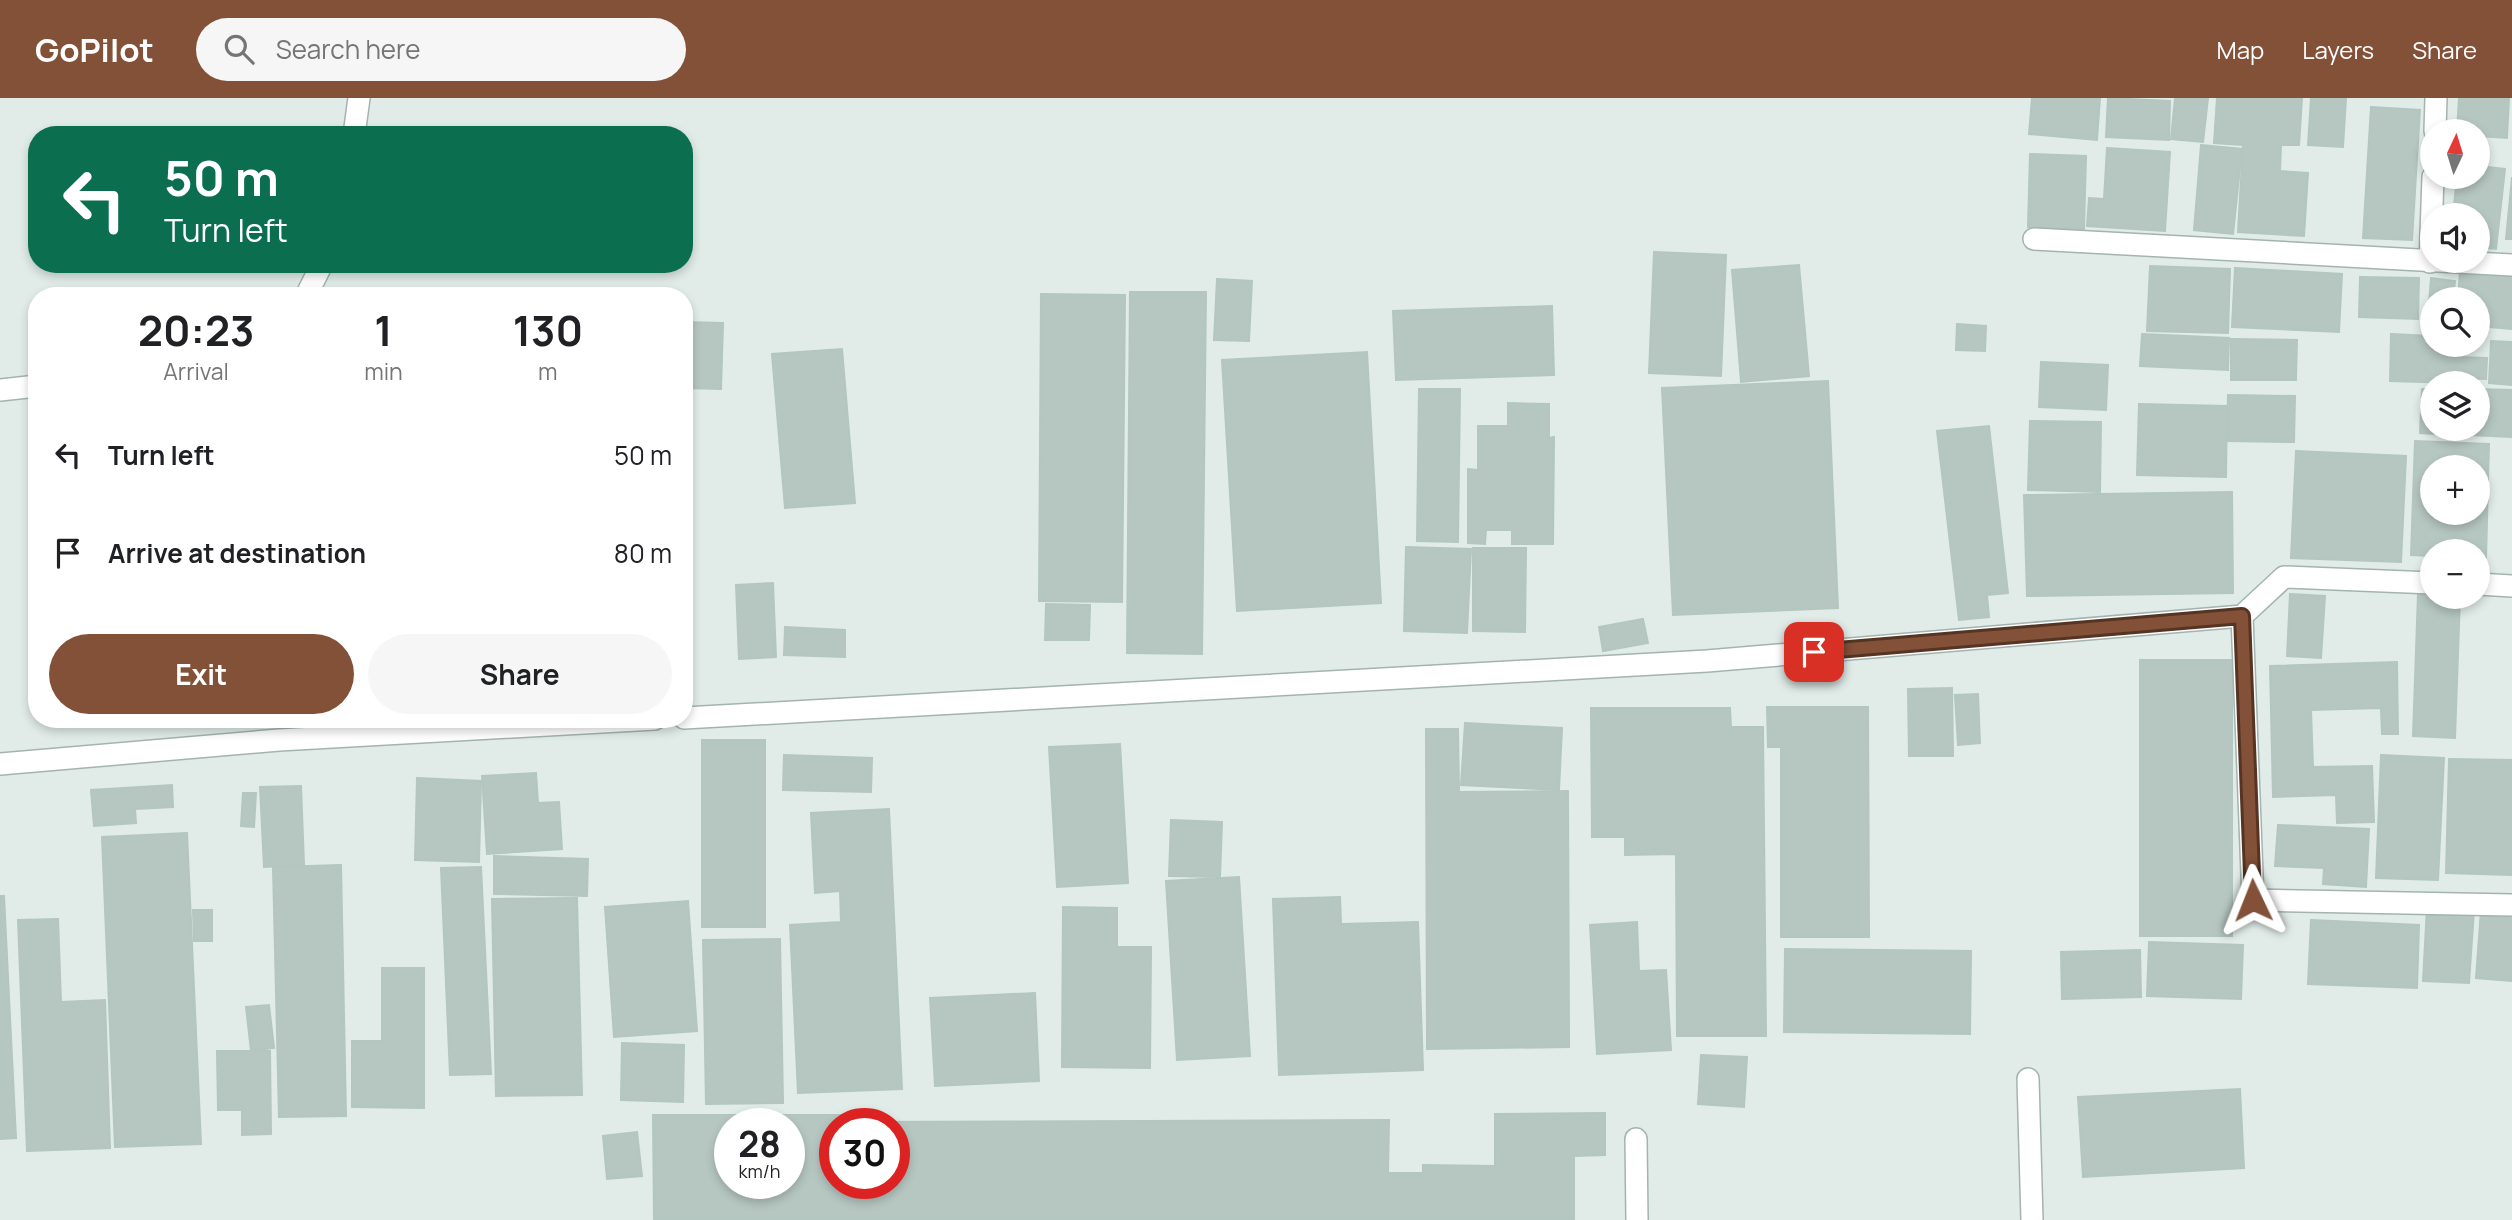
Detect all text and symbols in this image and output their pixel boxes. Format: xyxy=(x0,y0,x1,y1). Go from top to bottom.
search box xyxy=(196,18,686,81)
text: GoPilot xyxy=(35,27,154,72)
icon: search xyxy=(220,30,258,68)
text: Search here xyxy=(276,31,420,67)
text: Map xyxy=(2217,33,2264,66)
text: Layers xyxy=(2302,33,2374,66)
text: Share xyxy=(2412,33,2477,66)
north arrow xyxy=(2420,119,2490,189)
map controls xyxy=(2420,119,2490,609)
text: 50 m xyxy=(164,144,279,211)
icon: left xyxy=(49,154,140,245)
button: sound xyxy=(2420,203,2490,273)
text: Turn left xyxy=(164,208,288,252)
button: search xyxy=(2420,287,2490,357)
text: 20:23 xyxy=(138,301,254,359)
text: 1 xyxy=(374,301,393,359)
text: 130 xyxy=(513,301,583,359)
text: Arrival xyxy=(163,355,229,387)
text: min xyxy=(364,355,403,387)
text: m xyxy=(538,355,558,387)
button: layers xyxy=(2420,371,2490,441)
icon: left xyxy=(49,436,87,474)
text: Turn left xyxy=(108,437,215,473)
text: 50 m xyxy=(614,437,672,473)
button: + xyxy=(2420,455,2490,525)
icon: arrive xyxy=(49,534,87,572)
text: Arrive at destination xyxy=(108,535,366,571)
text: 80 m xyxy=(614,535,672,571)
button: − xyxy=(2420,539,2490,609)
pin xyxy=(1784,622,1844,682)
icon: arrive xyxy=(1795,633,1833,671)
button: Exit xyxy=(49,634,354,714)
button: Share xyxy=(368,634,672,714)
position arrow xyxy=(2216,863,2290,937)
speed limit sign: 30 xyxy=(819,1108,910,1199)
text: 28 xyxy=(738,1120,781,1168)
text: km/h xyxy=(739,1159,780,1183)

